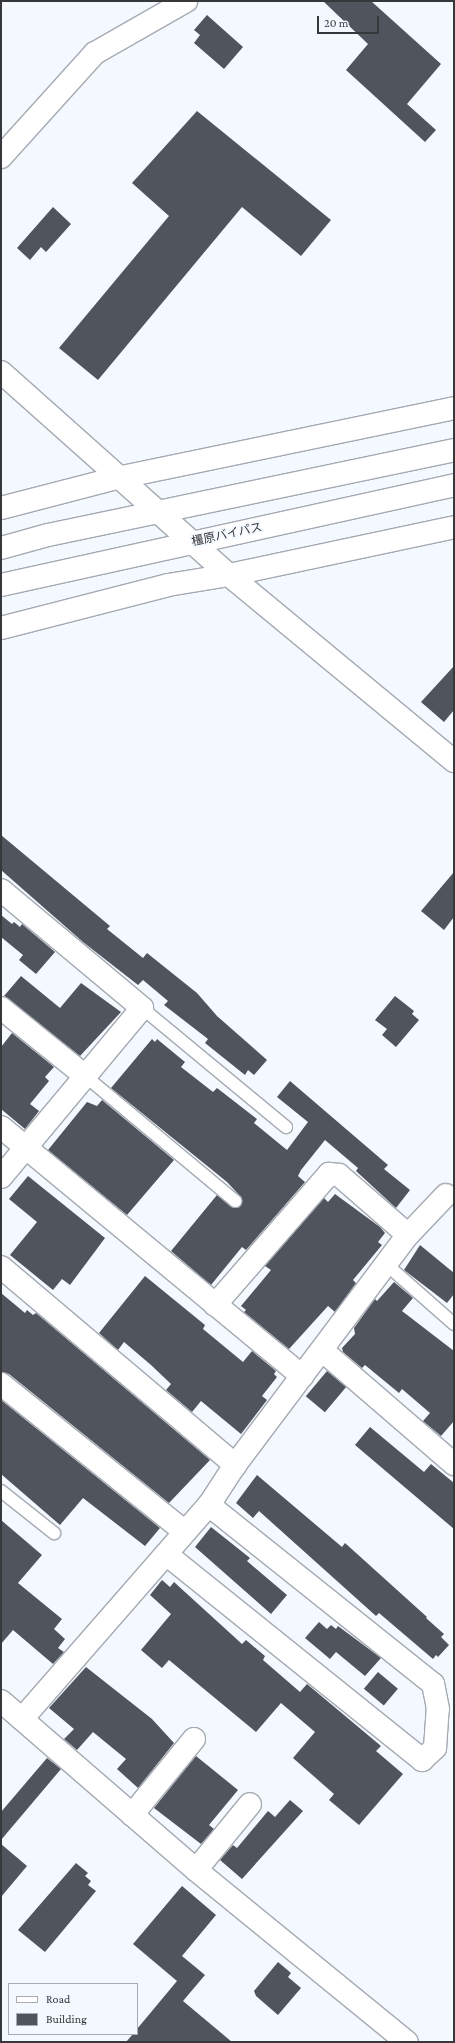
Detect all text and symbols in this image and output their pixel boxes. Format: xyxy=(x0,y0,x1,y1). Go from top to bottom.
scale bar xyxy=(319,8,381,34)
text: 20 m xyxy=(324,16,348,30)
street label: 橿原バイパス xyxy=(190,520,264,550)
legend xyxy=(8,1983,138,2035)
text: Road xyxy=(46,1992,70,2006)
text: Building xyxy=(46,2012,87,2026)

